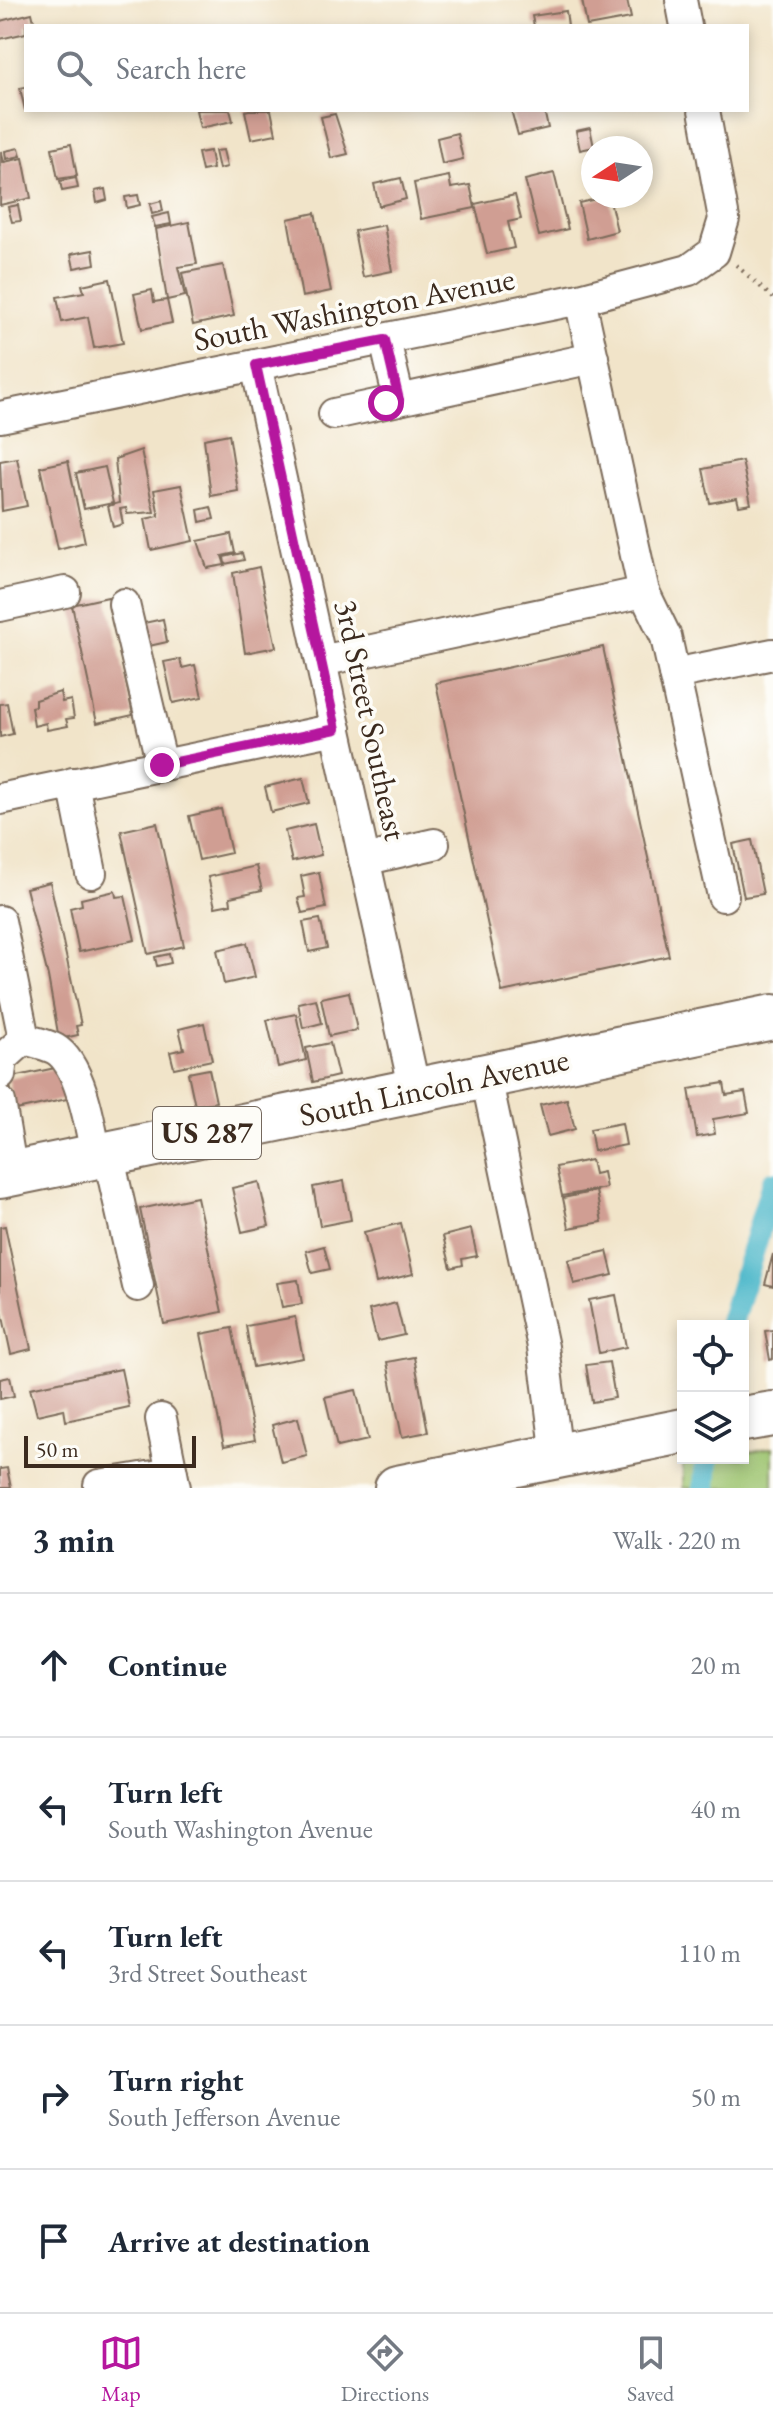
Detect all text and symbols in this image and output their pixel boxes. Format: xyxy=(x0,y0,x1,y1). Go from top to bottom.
search box xyxy=(24,24,749,112)
icon: search xyxy=(52,46,96,90)
text: Search here xyxy=(116,49,246,88)
north arrow xyxy=(581,136,653,208)
street label: South Washington Avenue xyxy=(190,257,518,361)
route start xyxy=(368,385,404,421)
street label: 3rd Street Southeast xyxy=(325,596,417,844)
route end xyxy=(144,747,180,783)
street label: South Lincoln Avenue xyxy=(295,1038,573,1136)
road number: US 287 xyxy=(153,1107,261,1159)
map controls xyxy=(677,1320,749,1464)
button: locate xyxy=(677,1320,749,1392)
button: layers xyxy=(677,1392,749,1464)
scale bar xyxy=(24,1432,196,1468)
text: 50 m xyxy=(36,1435,79,1464)
text: 3 min xyxy=(32,1518,115,1562)
text: Walk · 220 m xyxy=(613,1523,741,1557)
icon: ahead xyxy=(32,1643,76,1687)
text: Continue xyxy=(108,1646,227,1685)
text: 20 m xyxy=(691,1648,741,1682)
text: Turn left xyxy=(108,1773,222,1812)
icon: left xyxy=(32,1787,76,1831)
text: 40 m xyxy=(691,1792,741,1826)
text: South Washington Avenue xyxy=(108,1812,373,1846)
text: Turn left xyxy=(108,1917,222,1956)
icon: left xyxy=(32,1931,76,1975)
text: 110 m xyxy=(678,1936,741,1970)
text: 3rd Street Southeast xyxy=(108,1956,307,1990)
text: Turn right xyxy=(108,2061,244,2100)
icon: right xyxy=(32,2075,76,2119)
text: 50 m xyxy=(691,2080,741,2114)
text: South Jefferson Avenue xyxy=(108,2100,340,2134)
icon: arrive xyxy=(32,2219,76,2263)
text: Arrive at destination xyxy=(108,2222,370,2261)
tab: Map xyxy=(99,2331,143,2408)
tab: Directions xyxy=(341,2331,429,2408)
tab: Saved xyxy=(627,2331,674,2408)

